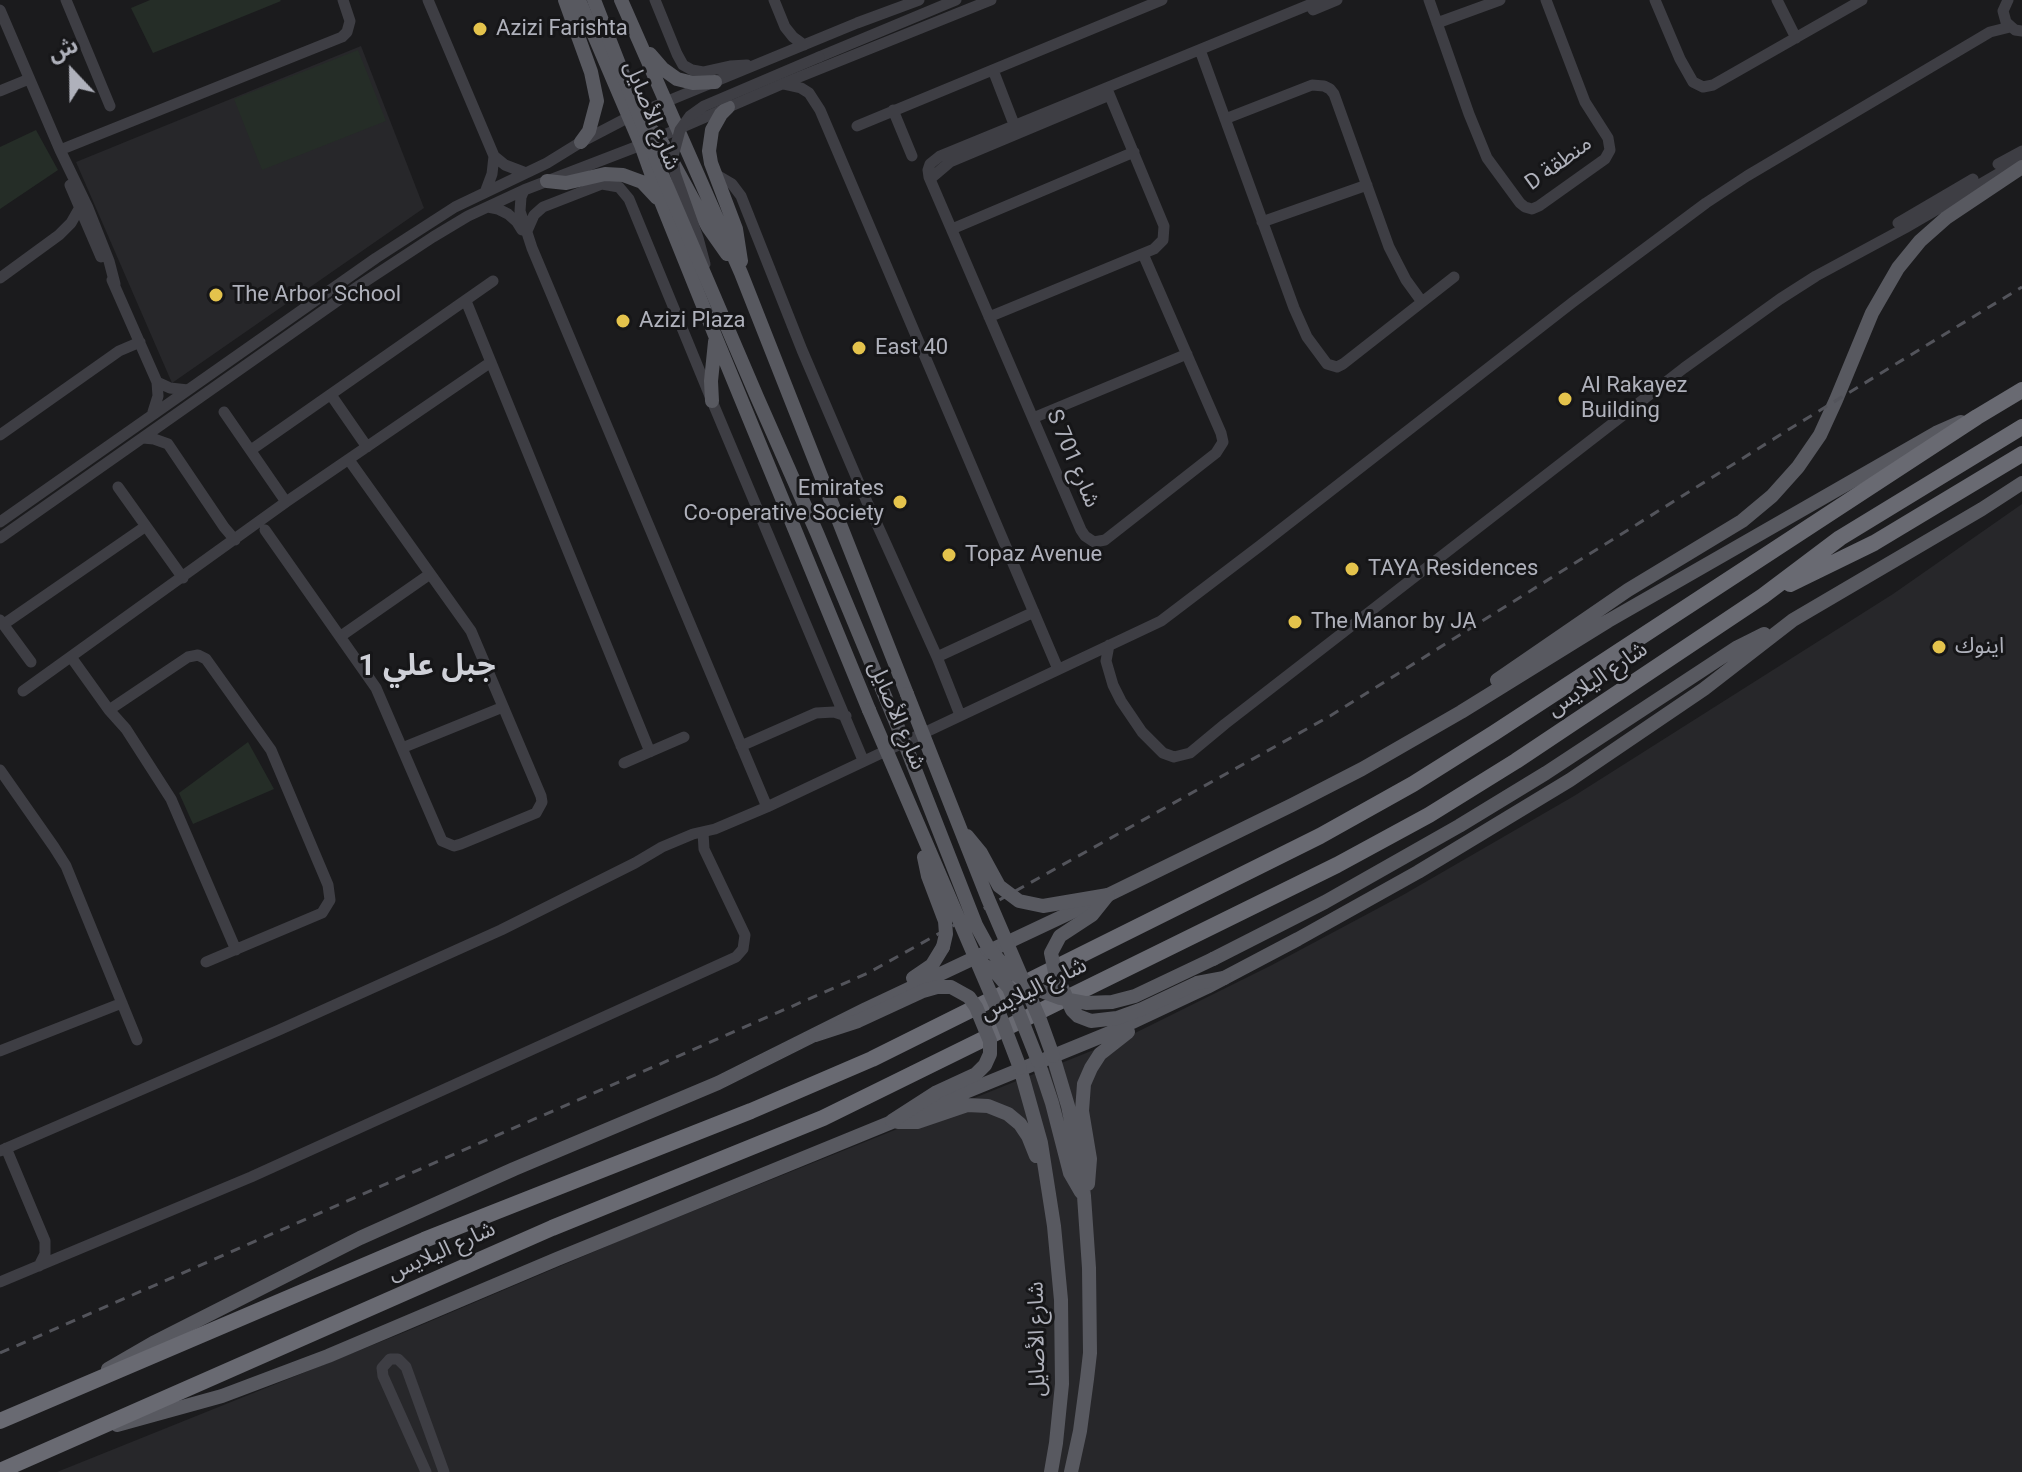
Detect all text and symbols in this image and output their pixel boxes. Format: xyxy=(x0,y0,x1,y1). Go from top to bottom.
place label: Azizi Farishta xyxy=(496,16,628,42)
marker: Azizi Farishta xyxy=(471,20,489,38)
north arrow xyxy=(32,32,112,112)
text: ش xyxy=(44,32,81,67)
street label: شارع الأصايل xyxy=(617,58,685,174)
street label: D منطقة xyxy=(1520,131,1598,197)
place label: The Arbor School xyxy=(232,282,401,308)
marker: The Arbor School xyxy=(207,286,225,304)
place label: Azizi Plaza xyxy=(639,308,746,334)
marker: Azizi Plaza xyxy=(614,312,632,330)
place label: East 40 xyxy=(875,335,948,361)
marker: East 40 xyxy=(850,339,868,357)
place label: Al Rakayez Building xyxy=(1581,373,1687,424)
marker: Al Rakayez Building xyxy=(1556,390,1574,408)
street label: S 701 شارع xyxy=(1040,406,1104,512)
place label: Emirates Co-operative Society xyxy=(684,476,884,528)
marker: Emirates Co-operative Society xyxy=(891,493,909,511)
place label: Topaz Avenue xyxy=(965,542,1102,568)
marker: Topaz Avenue xyxy=(940,546,958,564)
place label: TAYA Residences xyxy=(1368,556,1538,582)
marker: TAYA Residences xyxy=(1343,560,1361,578)
place label: The Manor by JA xyxy=(1311,609,1477,635)
marker: The Manor by JA xyxy=(1286,613,1304,631)
place label: اينوك xyxy=(1955,634,2004,660)
street label: شارع اليلايس xyxy=(1543,637,1653,723)
marker: اينوك xyxy=(1930,638,1948,656)
district label: جبل علي 1 xyxy=(358,649,496,685)
street label: شارع الأصايل xyxy=(861,658,931,774)
street label: شارع اليلايس xyxy=(976,953,1092,1027)
street label: شارع اليلايس xyxy=(384,1217,500,1287)
street label: شارع الأصايل xyxy=(1024,1281,1052,1397)

